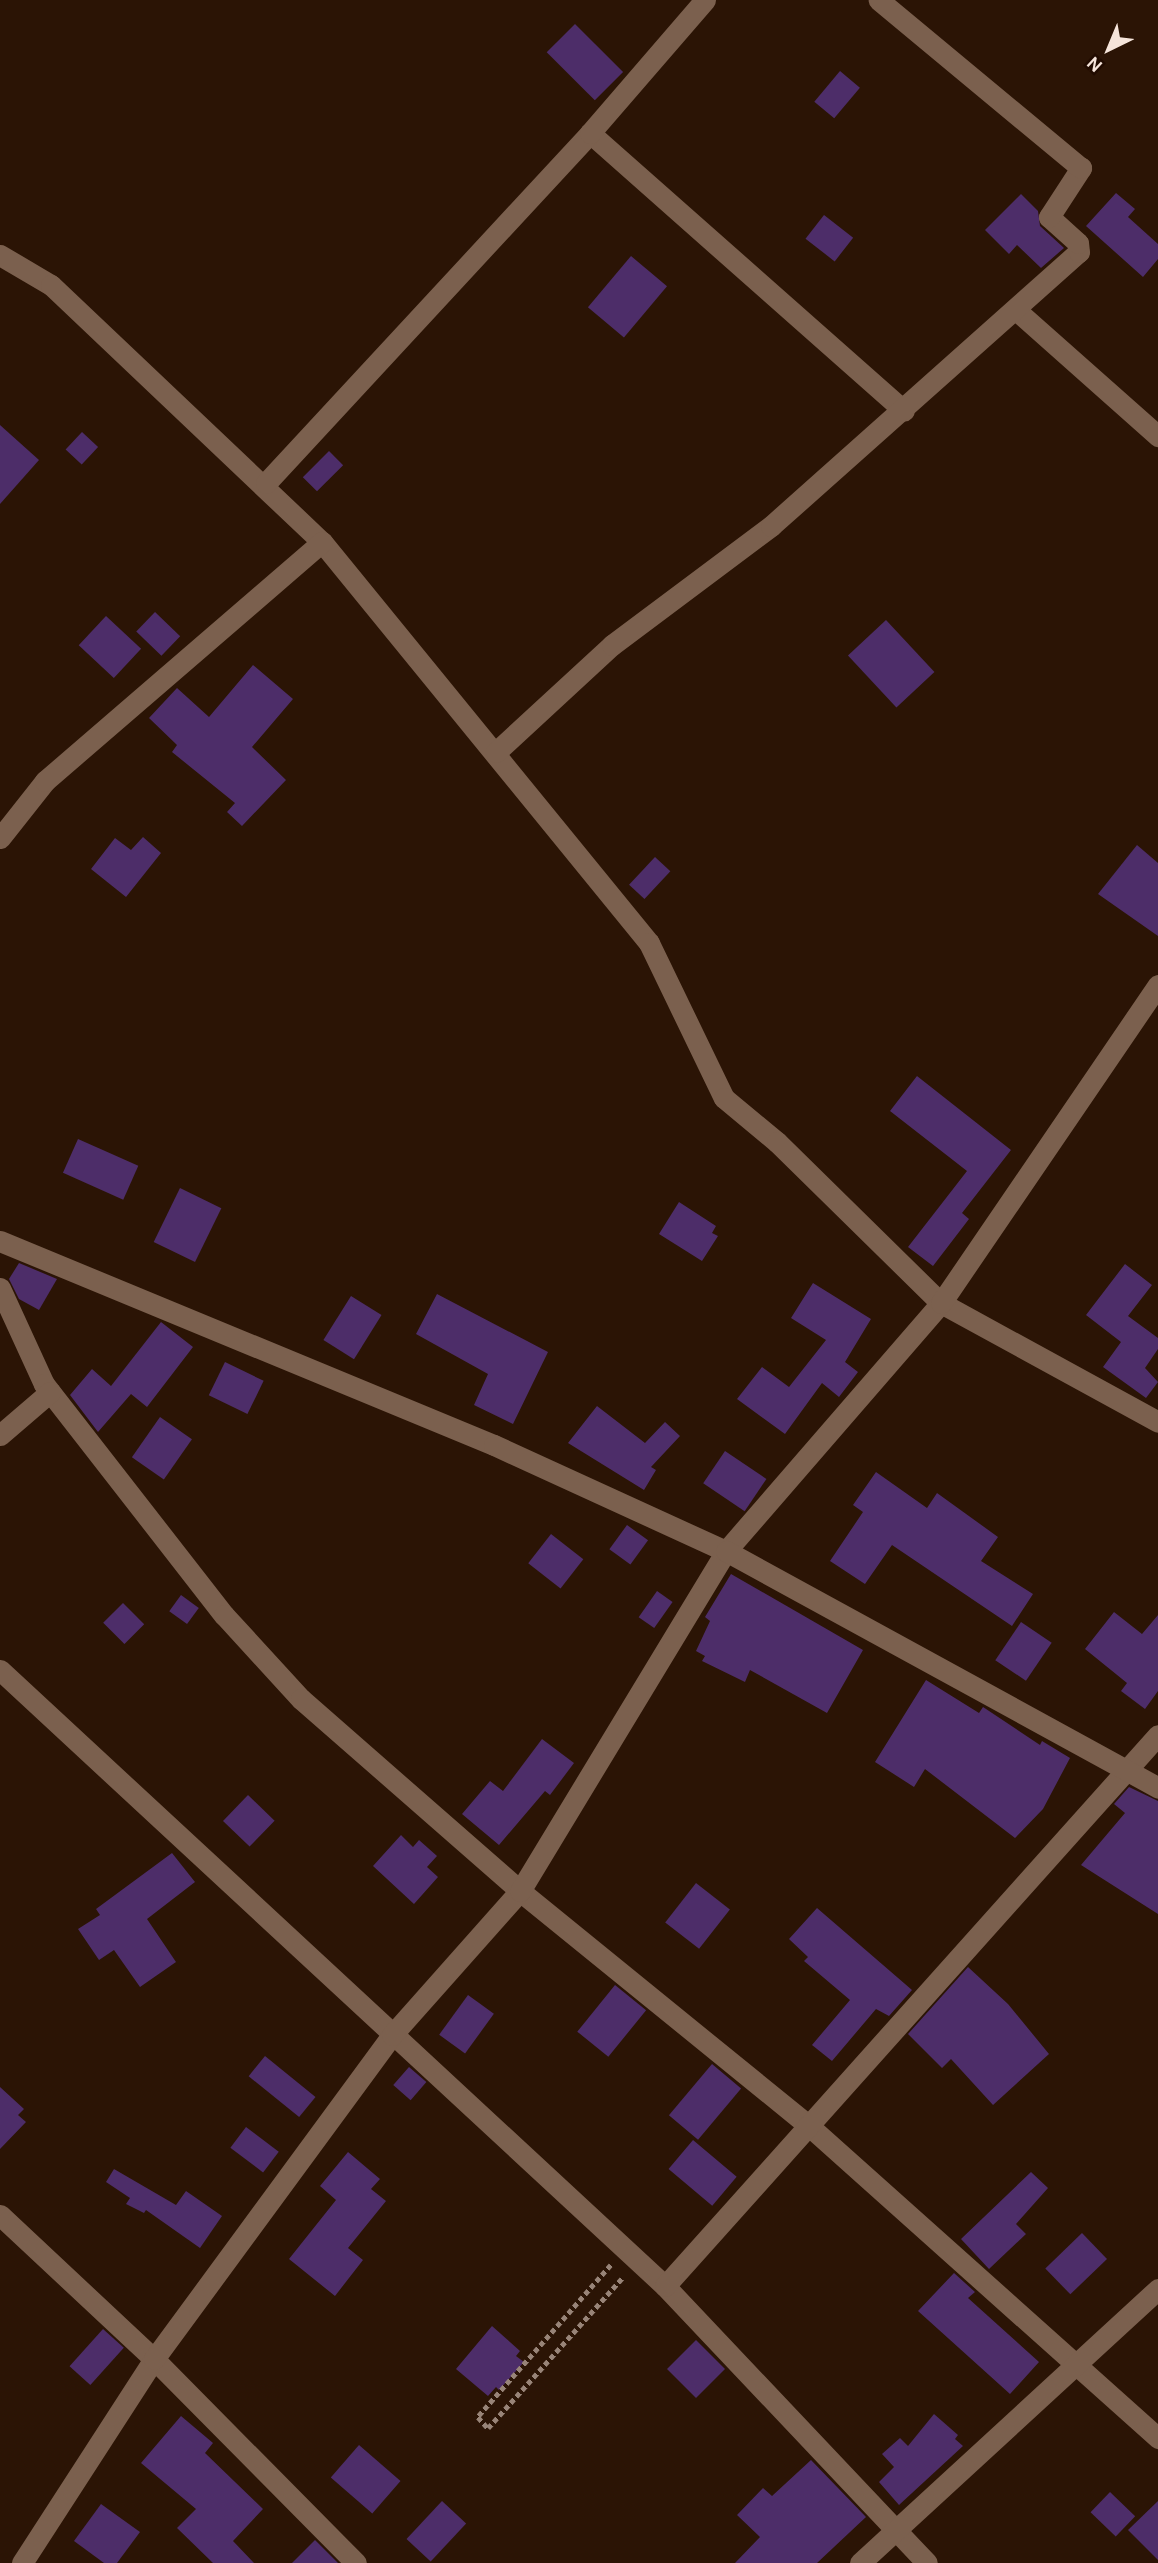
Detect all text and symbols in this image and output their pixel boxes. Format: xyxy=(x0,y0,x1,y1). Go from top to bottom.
north arrow xyxy=(1074,14,1144,84)
text: N xyxy=(1082,52,1107,77)

